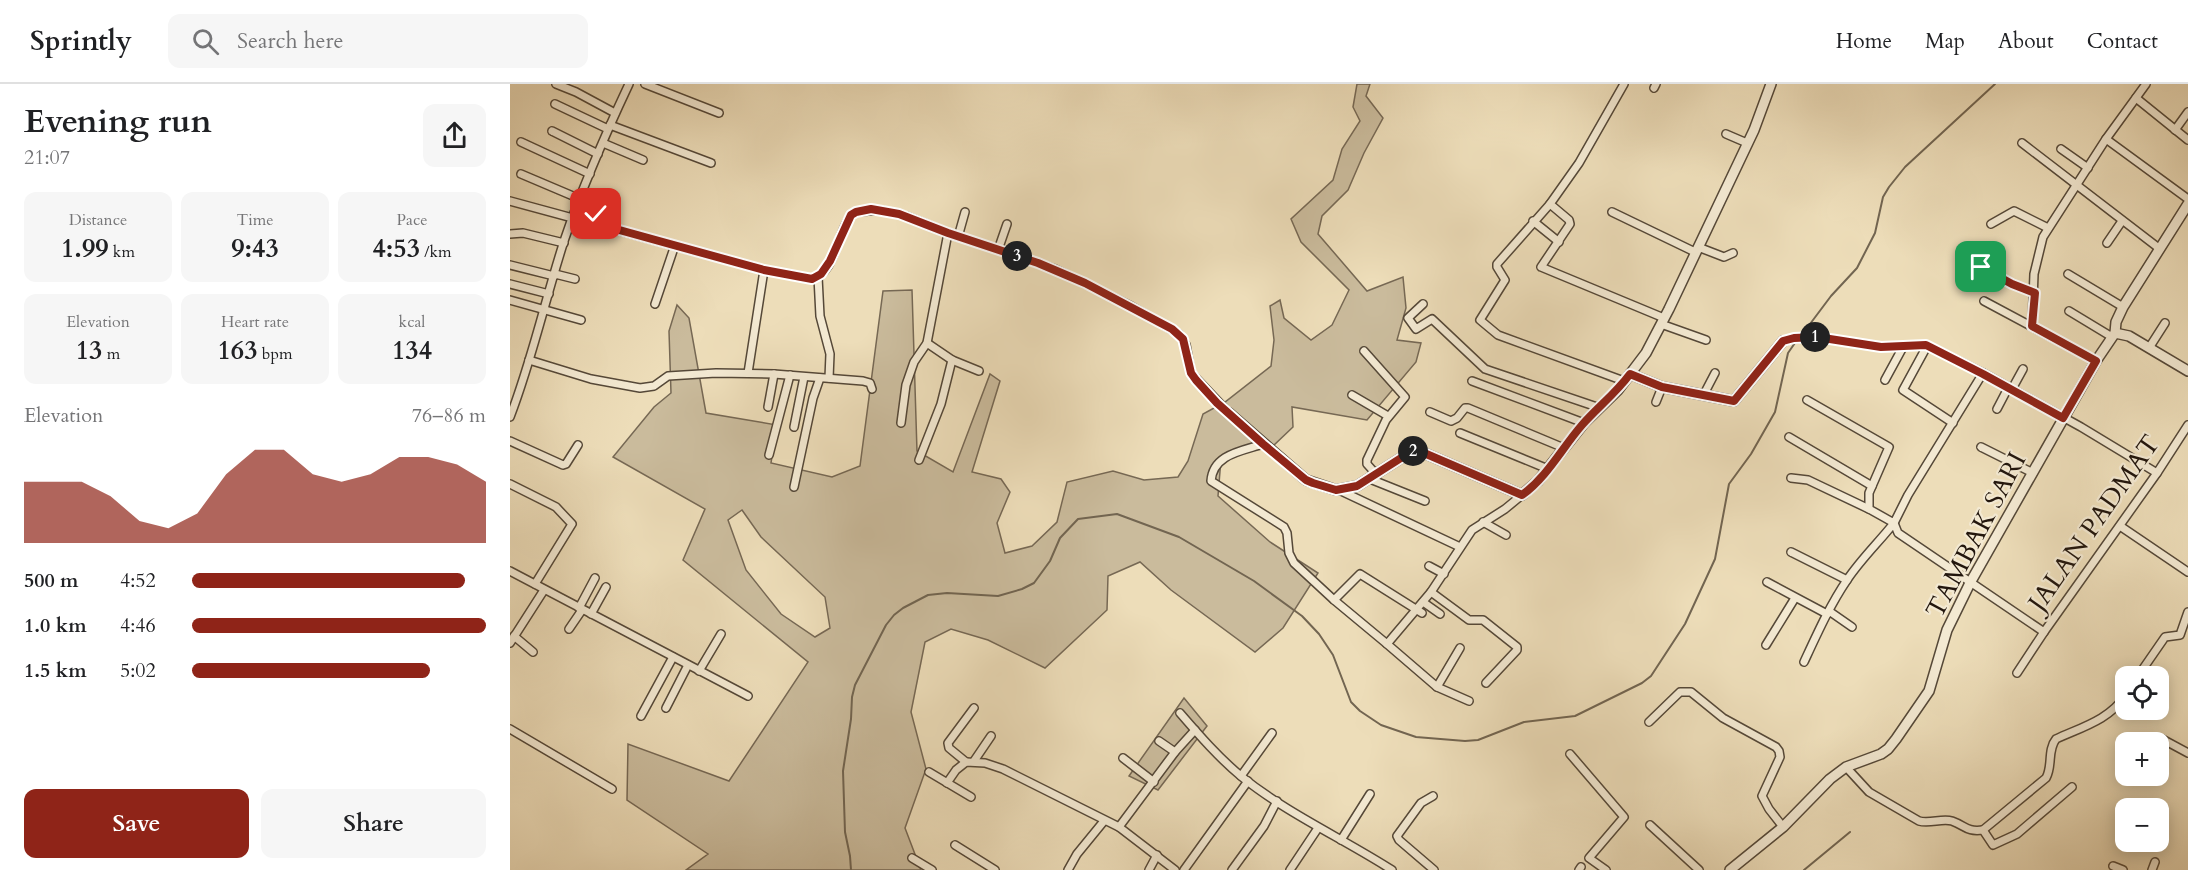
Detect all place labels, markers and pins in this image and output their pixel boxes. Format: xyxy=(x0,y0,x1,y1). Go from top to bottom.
pin xyxy=(570,188,621,239)
pin: 3 xyxy=(1002,241,1032,271)
pin xyxy=(1955,241,2006,292)
pin: 1 xyxy=(1800,322,1830,352)
pin: 2 xyxy=(1398,436,1428,466)

